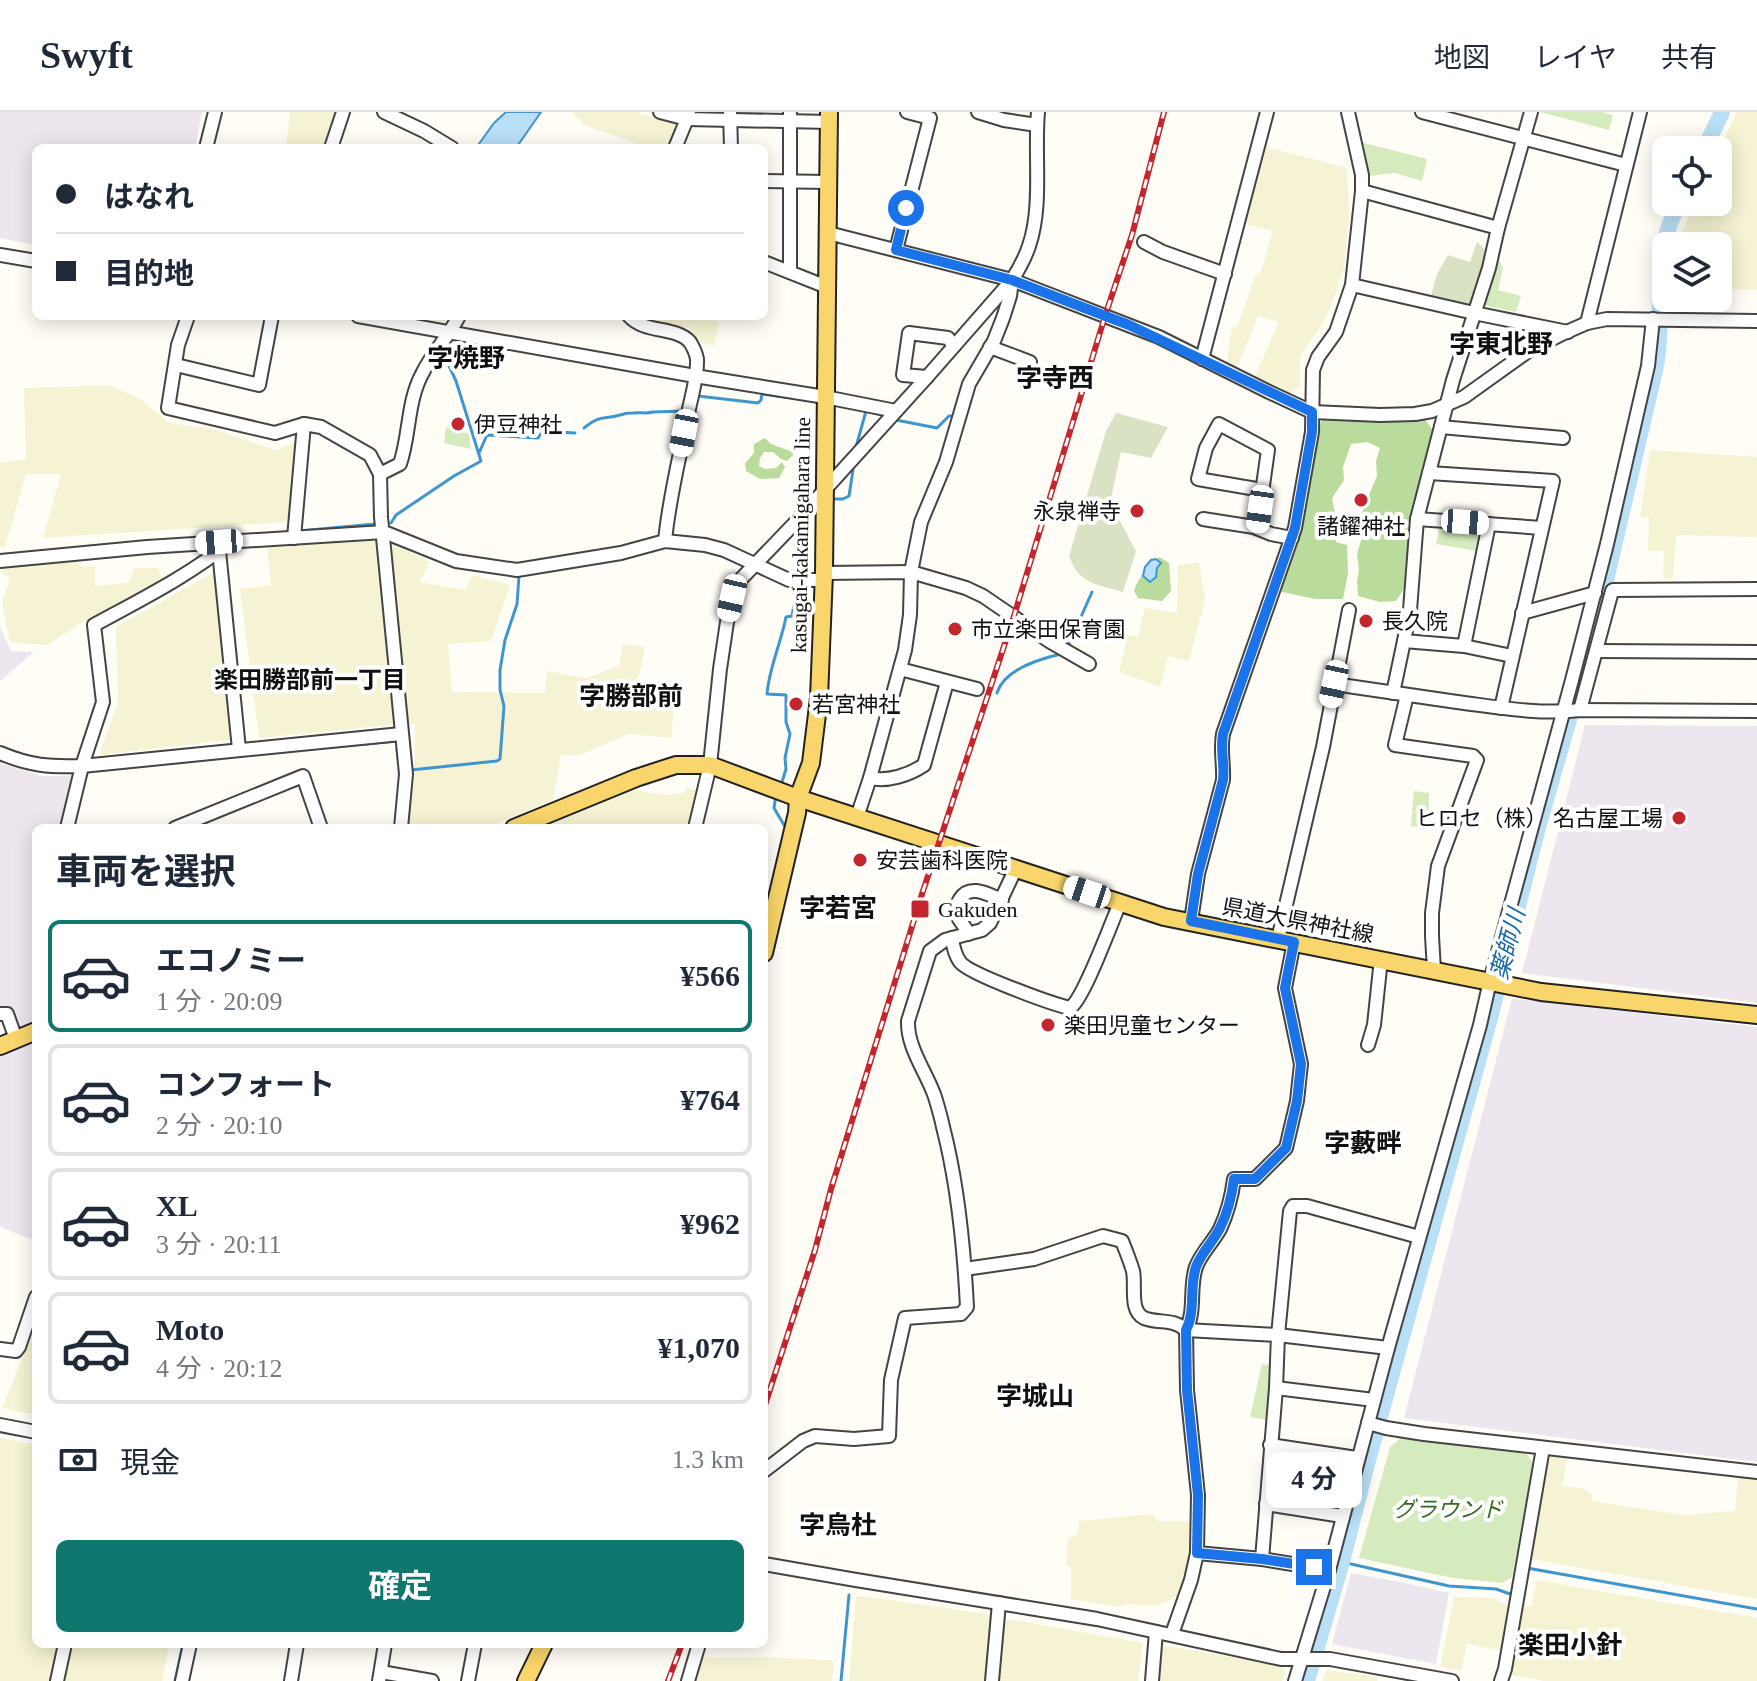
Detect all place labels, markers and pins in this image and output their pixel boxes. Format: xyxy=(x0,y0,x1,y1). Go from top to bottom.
place label: 伊豆神社 xyxy=(474,412,562,437)
marker: 伊豆神社 xyxy=(449,415,467,433)
marker: 諸鑃神社 xyxy=(1352,491,1370,509)
place label: 永泉禅寺 xyxy=(1033,499,1121,524)
marker: 永泉禅寺 xyxy=(1128,502,1146,520)
place label: 諸鑃神社 xyxy=(1317,514,1405,539)
place label: 長久院 xyxy=(1382,609,1448,634)
marker: 長久院 xyxy=(1357,612,1375,630)
place label: 市立楽田保育園 xyxy=(971,617,1125,642)
marker: 市立楽田保育園 xyxy=(946,620,964,638)
place label: 若宮神社 xyxy=(812,692,900,717)
marker: 若宮神社 xyxy=(787,695,805,713)
place label: ヒロセ（株） 名古屋工場 xyxy=(1415,806,1663,831)
marker: ヒロセ（株） 名古屋工場 xyxy=(1670,809,1688,827)
place label: 安芸歯科医院 xyxy=(876,848,1008,873)
marker: 安芸歯科医院 xyxy=(851,851,869,869)
place label: Gakuden xyxy=(938,897,1017,922)
marker: Gakuden xyxy=(909,898,931,920)
place label: 楽田児童センター xyxy=(1064,1013,1240,1038)
marker: 楽田児童センター xyxy=(1039,1016,1057,1034)

